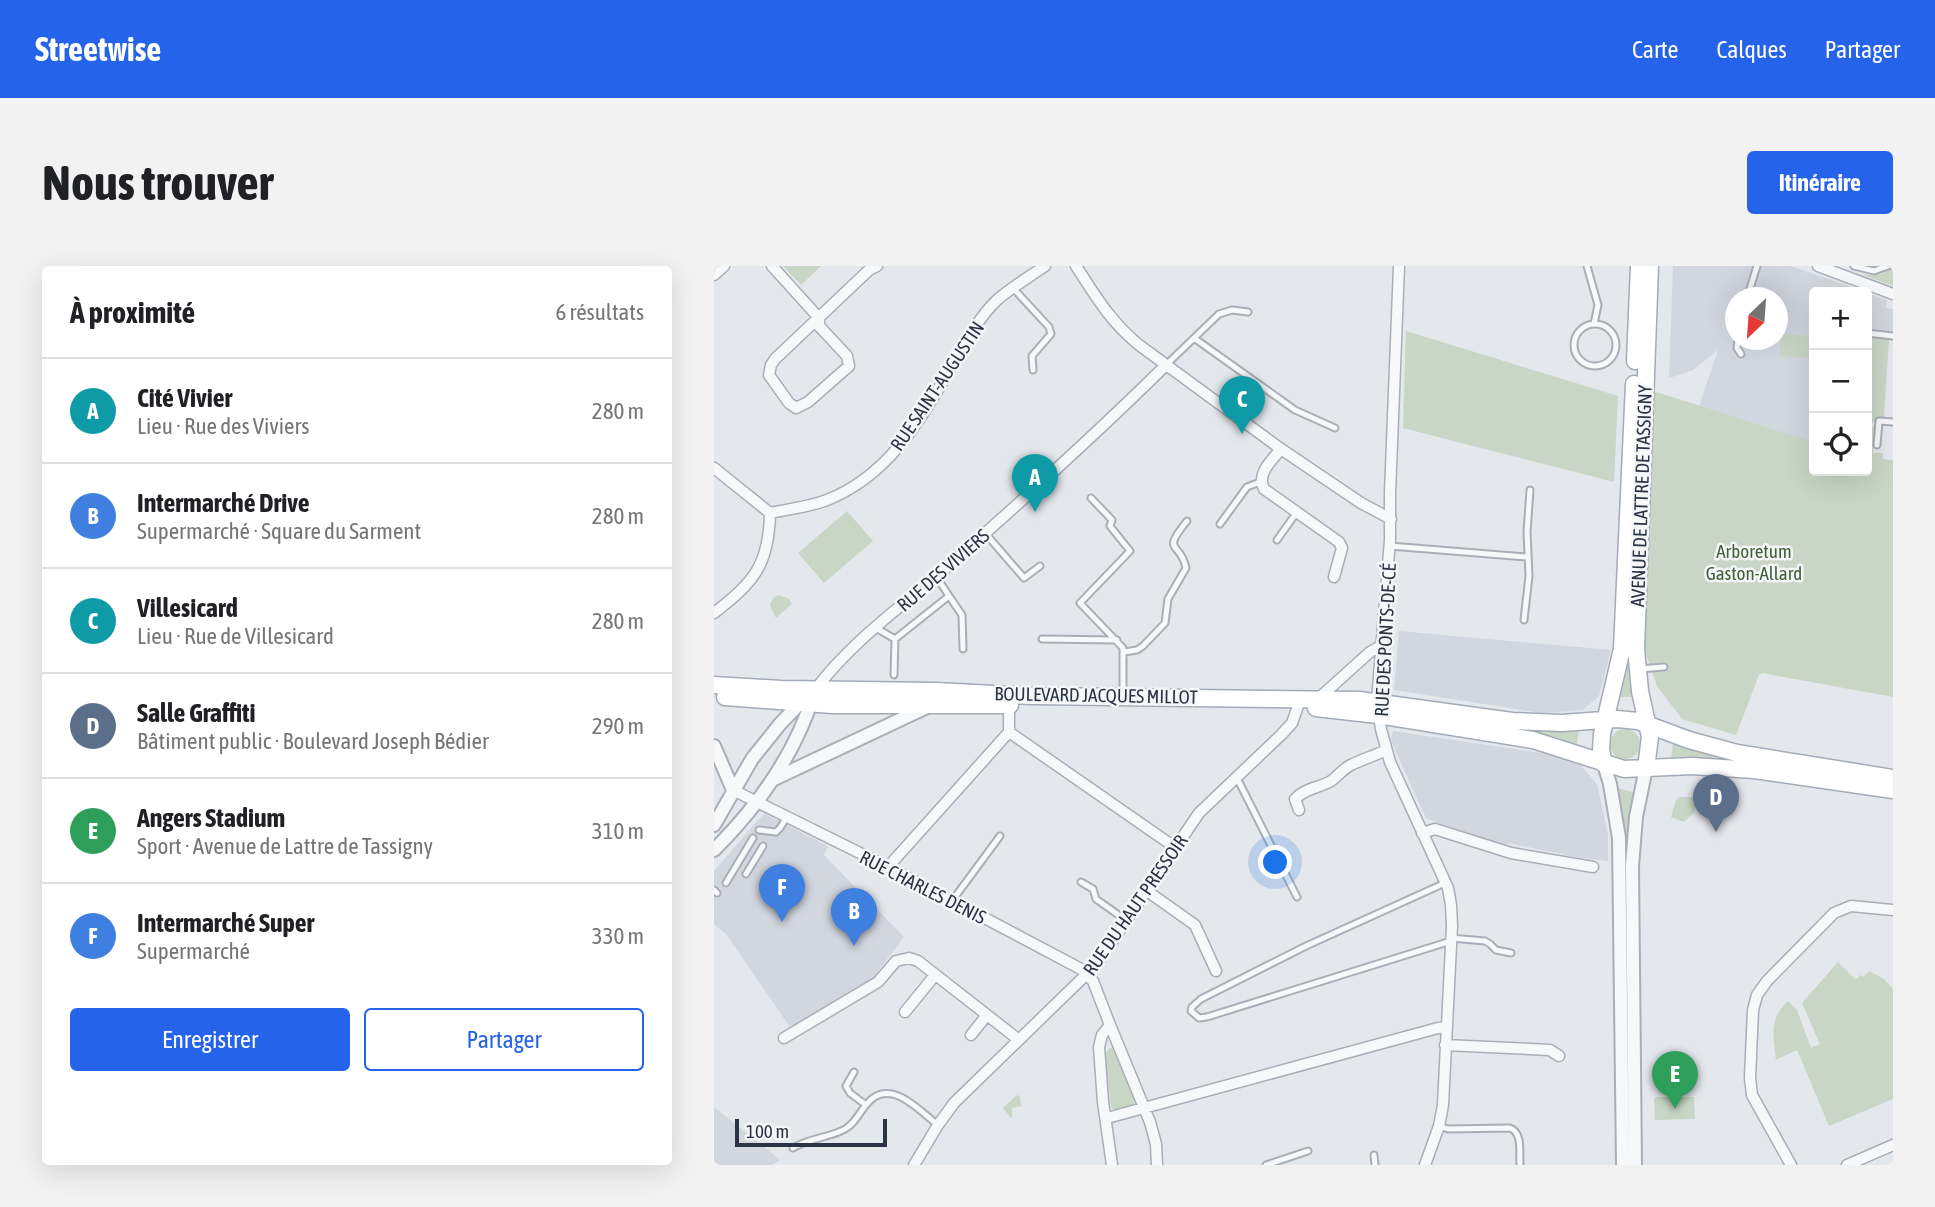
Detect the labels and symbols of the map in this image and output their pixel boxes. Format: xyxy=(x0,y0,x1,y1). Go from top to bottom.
north arrow xyxy=(1725,287,1788,350)
street label: RUE SAINT-AUGUSTIN xyxy=(886,317,988,455)
pin: C xyxy=(1219,376,1265,434)
street label: AVENUE DE LATTRE DE TASSIGNY xyxy=(1626,384,1656,607)
pin: A xyxy=(1012,454,1058,512)
street label: RUE DES VIVIERS xyxy=(893,524,993,616)
park label: Arboretum Gaston-Allard xyxy=(1706,540,1802,584)
street label: RUE DES PONTS-DE-CÉ xyxy=(1370,563,1400,717)
street label: BOULEVARD JACQUES MILLOT xyxy=(994,682,1198,708)
pin: D xyxy=(1693,774,1739,832)
street label: RUE DU HAUT PRESSOIR xyxy=(1078,830,1192,980)
your location xyxy=(1258,845,1292,879)
street label: RUE CHARLES DENIS xyxy=(856,846,990,928)
pin: F xyxy=(759,864,805,922)
pin: B xyxy=(831,888,877,946)
pin: E xyxy=(1652,1051,1698,1109)
scale bar xyxy=(735,1116,887,1148)

